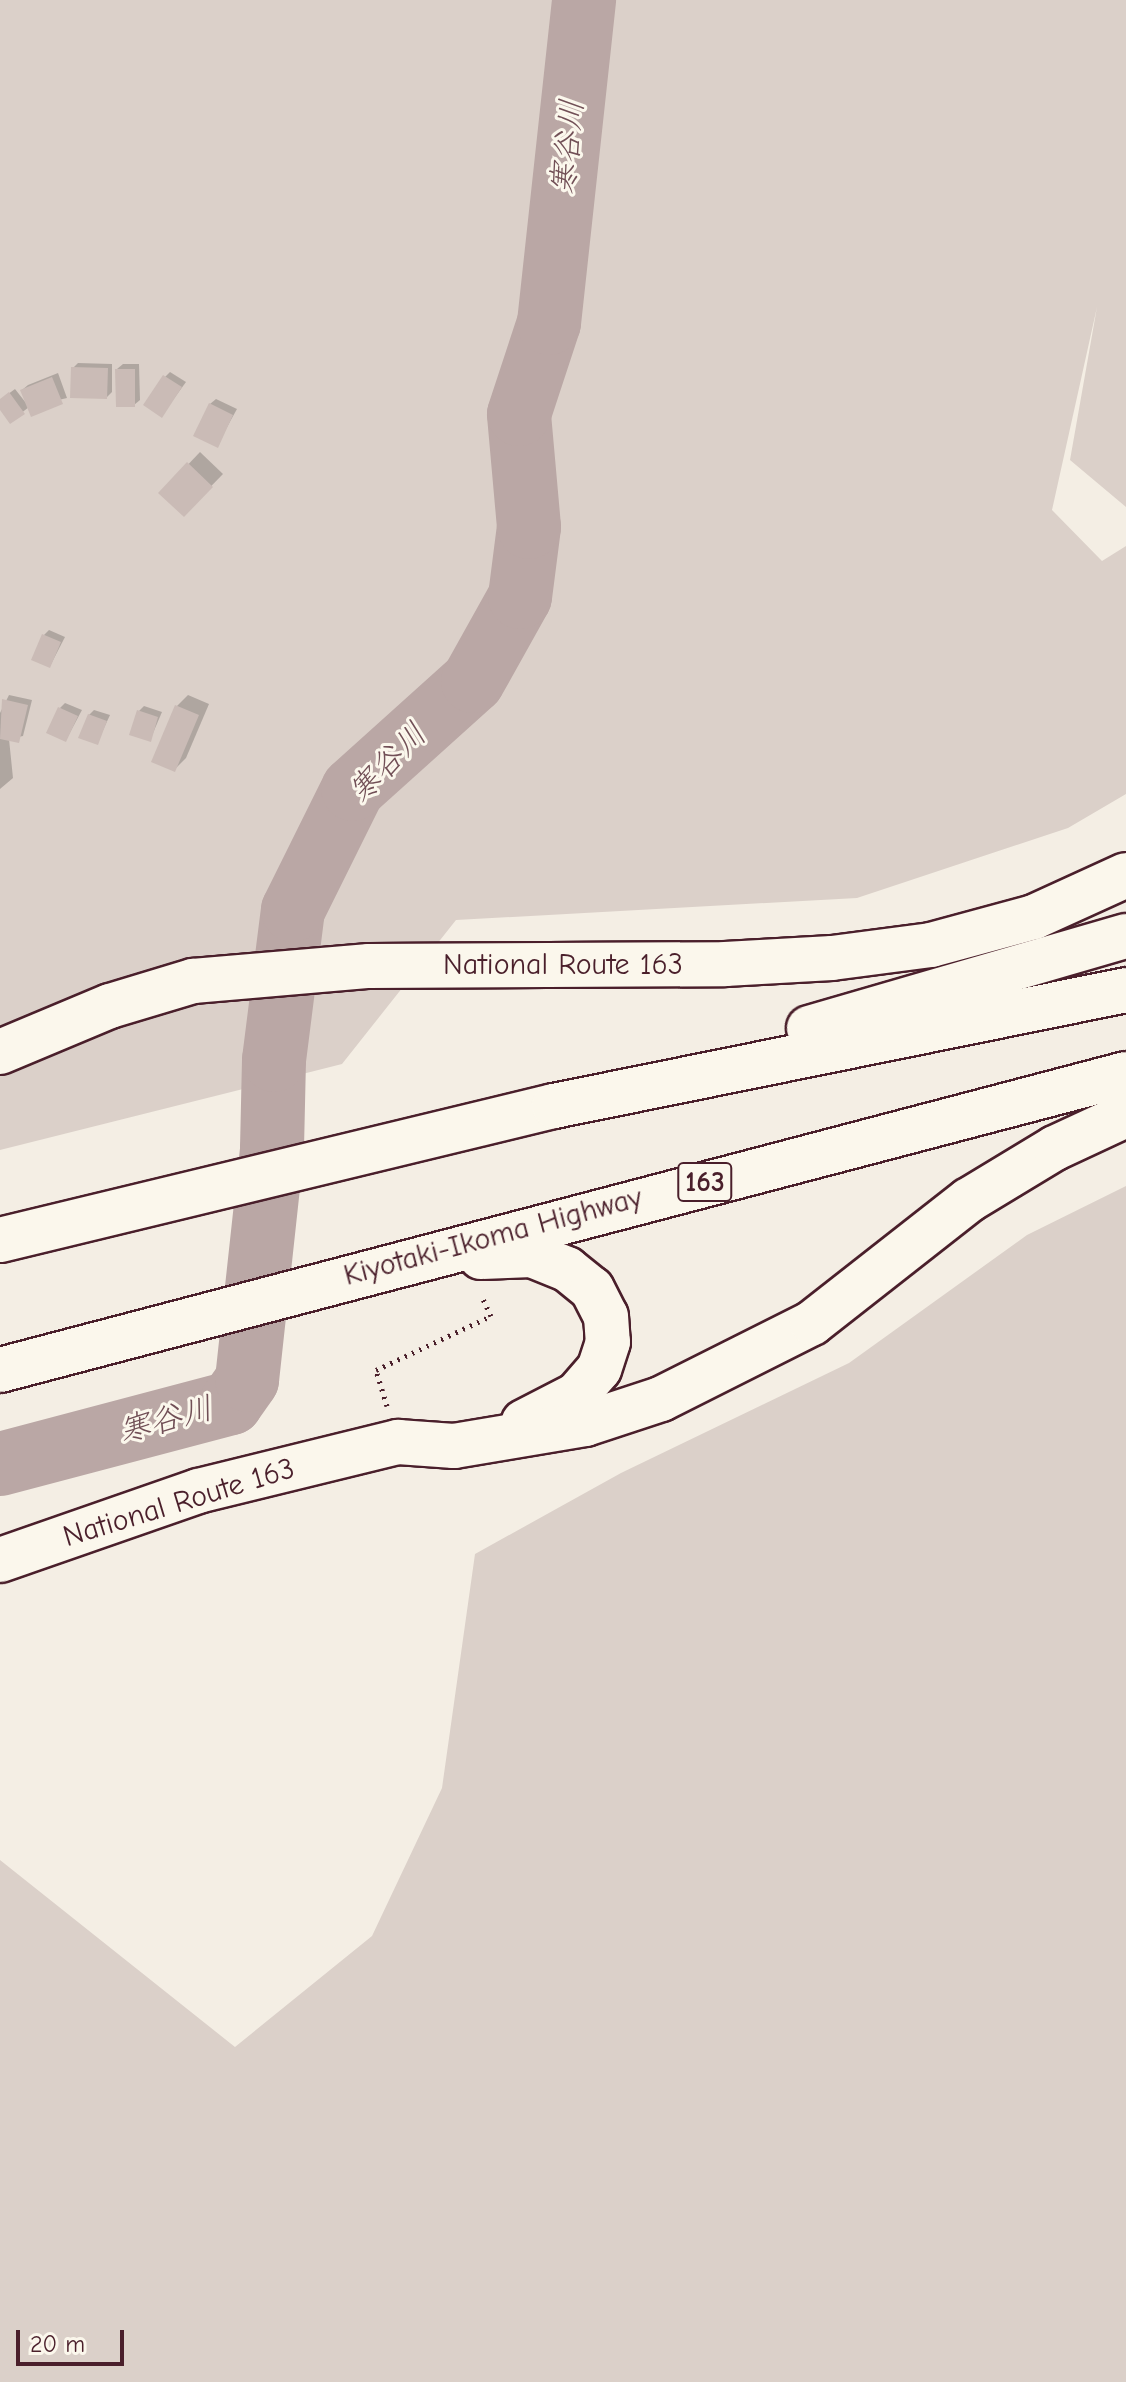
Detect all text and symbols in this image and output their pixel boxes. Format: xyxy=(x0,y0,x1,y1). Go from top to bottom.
water label: 寒谷川 xyxy=(544,97,592,197)
water label: 寒谷川 xyxy=(341,715,435,811)
street label: National Route 163 xyxy=(443,947,683,983)
road number: 163 xyxy=(677,1158,733,1206)
street label: Kiyotaki-Ikoma Highway xyxy=(340,1180,646,1294)
water label: 寒谷川 xyxy=(115,1389,217,1451)
street label: National Route 163 xyxy=(59,1451,299,1555)
scale bar xyxy=(20,2314,128,2364)
text: 20 m xyxy=(30,2330,85,2358)

